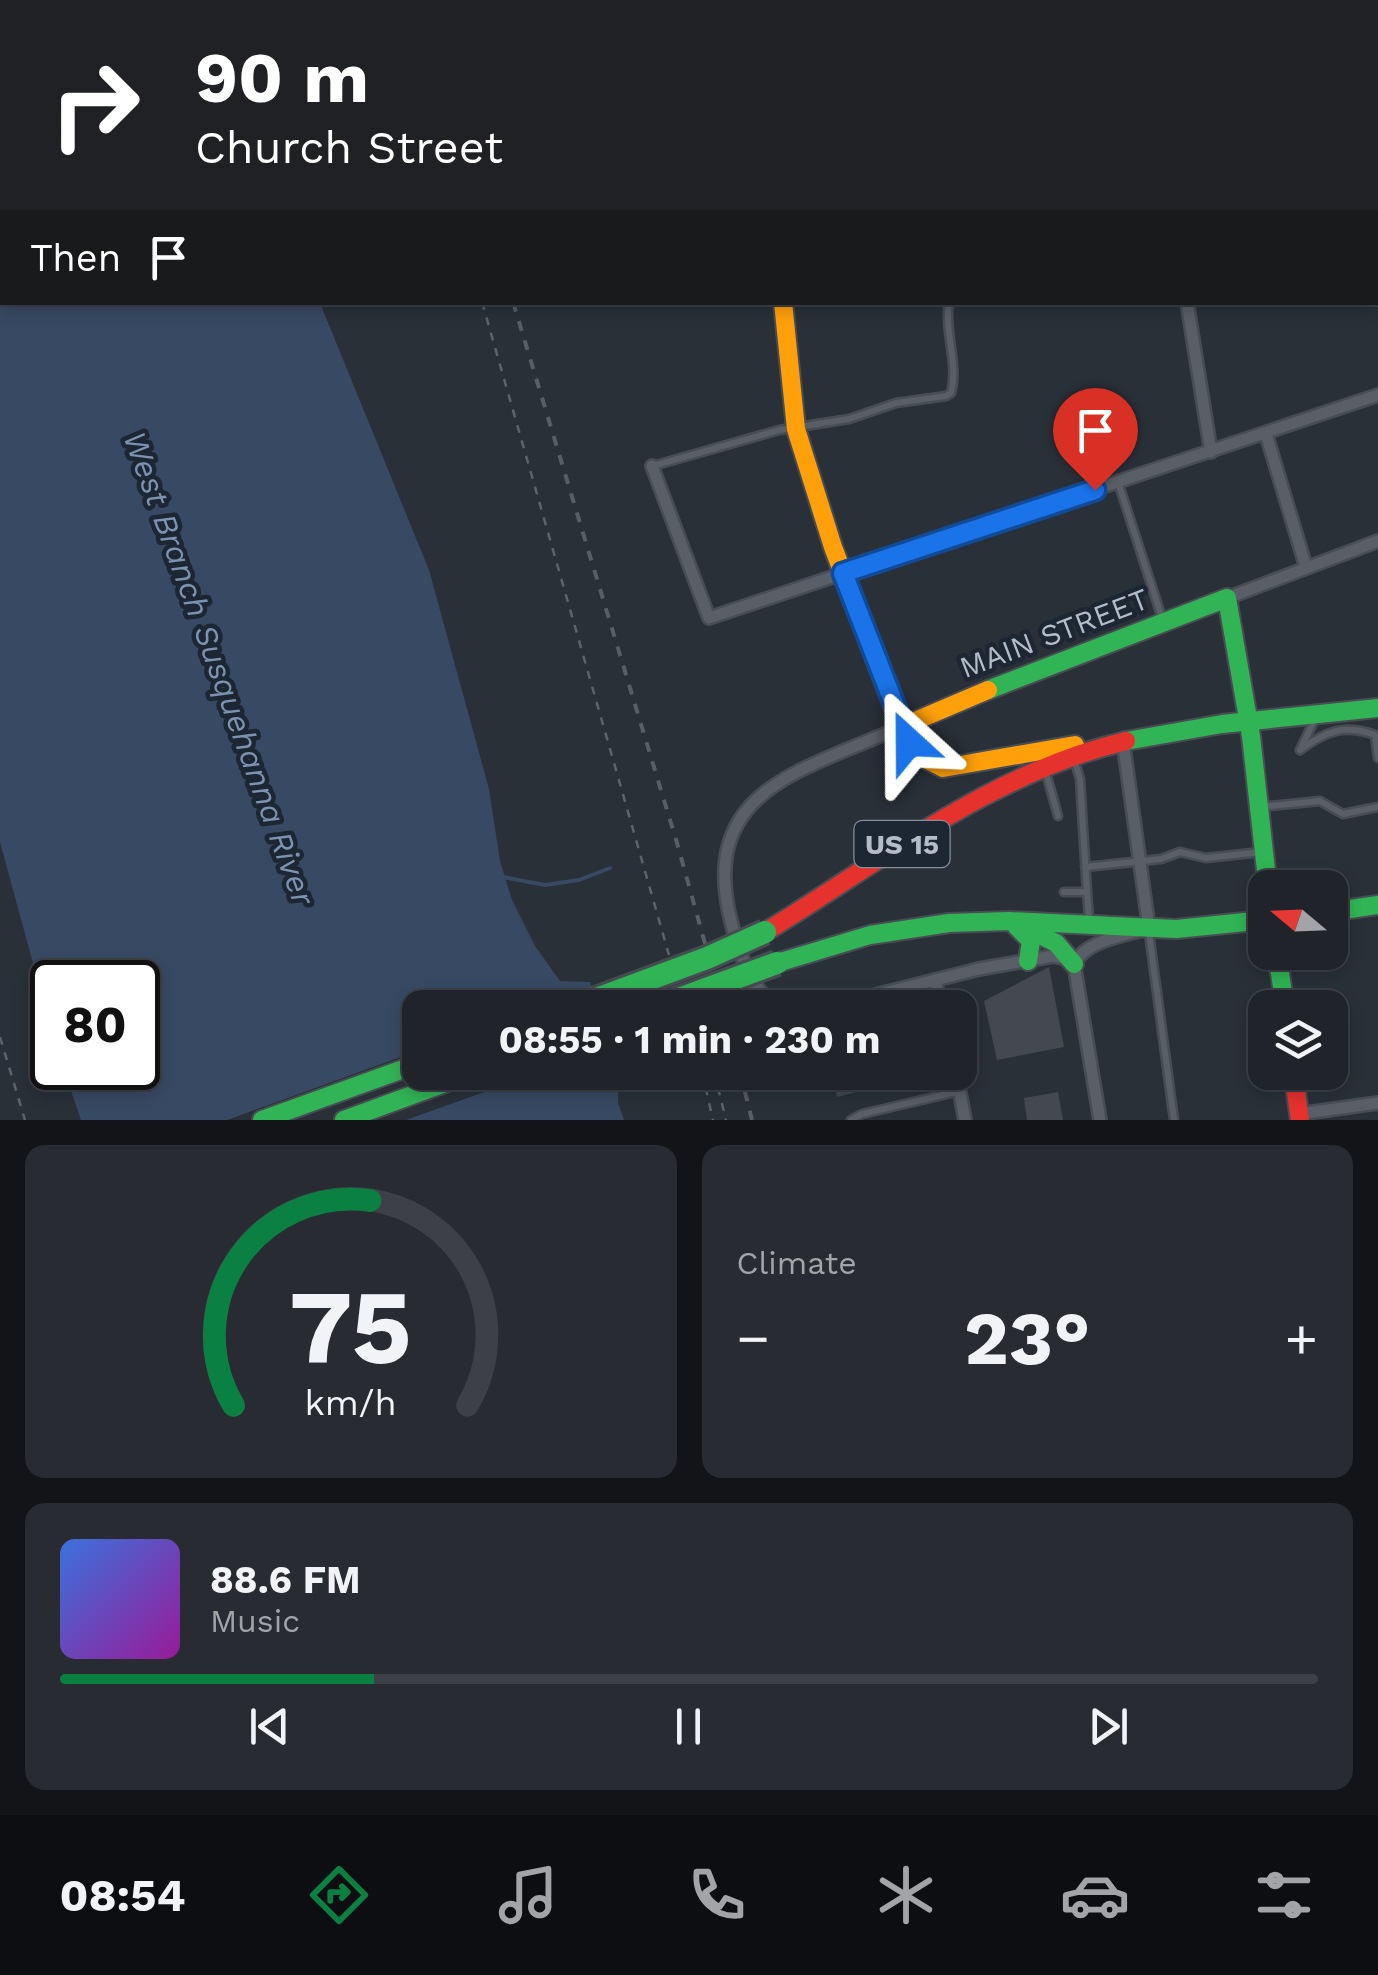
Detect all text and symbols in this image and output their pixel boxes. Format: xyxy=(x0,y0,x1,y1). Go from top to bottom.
text: 90 m xyxy=(195,37,369,119)
icon: right xyxy=(30,40,160,170)
text: Church Street xyxy=(195,121,503,174)
icon: arrive xyxy=(141,230,196,285)
text: Then xyxy=(30,236,121,280)
pin xyxy=(1053,388,1138,491)
icon: arrive xyxy=(1068,403,1123,458)
water label: West Branch Susquehanna River xyxy=(115,426,323,912)
street label: MAIN STREET xyxy=(955,581,1153,685)
position arrow xyxy=(857,690,961,794)
road number: US 15 xyxy=(854,821,950,867)
north arrow xyxy=(1248,870,1348,970)
map controls xyxy=(1248,870,1348,1090)
speed limit sign: 80 xyxy=(30,960,160,1090)
button: layers xyxy=(1248,990,1348,1090)
text: 08:55 · 1 min · 230 m xyxy=(499,1018,880,1062)
text: Climate xyxy=(737,1244,857,1282)
text: 75 xyxy=(289,1266,412,1388)
text: 23° xyxy=(964,1294,1090,1382)
text: − xyxy=(737,1306,770,1370)
text: + xyxy=(1285,1306,1318,1370)
text: km/h xyxy=(305,1382,397,1424)
text: 88.6 FM xyxy=(210,1558,361,1602)
text: Music xyxy=(210,1602,300,1640)
icon: previous xyxy=(242,1699,297,1754)
icon: pause xyxy=(661,1699,716,1754)
icon: next xyxy=(1081,1699,1136,1754)
icon: directions xyxy=(304,1860,374,1930)
icon: music xyxy=(493,1860,563,1930)
icon: phone xyxy=(682,1860,752,1930)
icon: climate xyxy=(871,1860,941,1930)
icon: car xyxy=(1060,1860,1130,1930)
icon: filters xyxy=(1249,1860,1319,1930)
text: 08:54 xyxy=(59,1869,186,1922)

